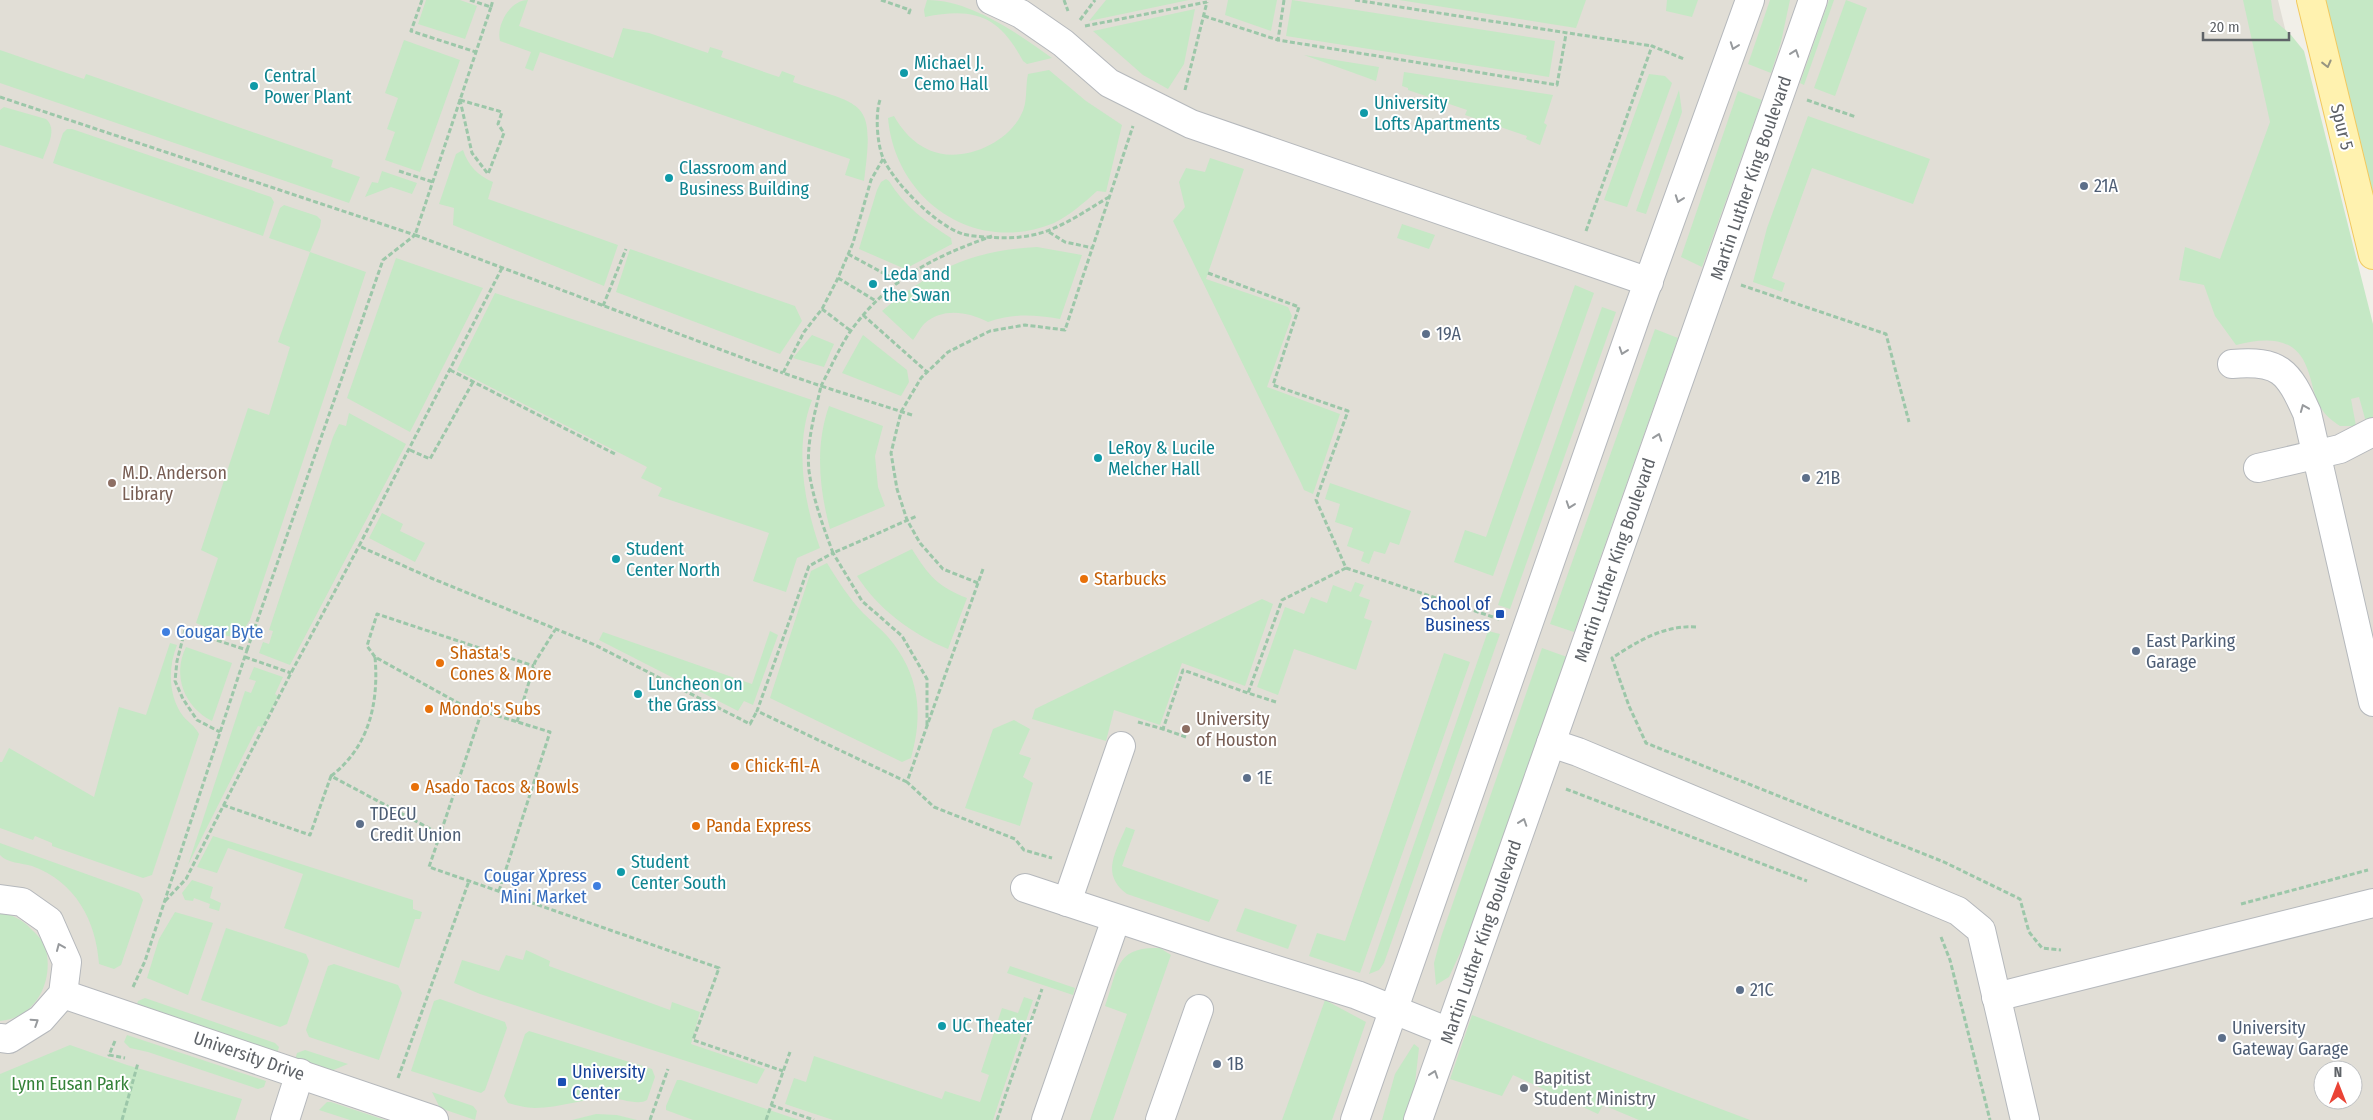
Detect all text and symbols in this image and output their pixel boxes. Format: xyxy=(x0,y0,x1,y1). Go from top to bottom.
scale bar xyxy=(2203,10,2289,42)
text: 20 m xyxy=(2210,18,2240,36)
one-way arrow xyxy=(1730,41,1740,50)
one-way arrow xyxy=(1789,50,1799,58)
place label: Michael J. Cemo Hall xyxy=(914,52,989,95)
one-way arrow xyxy=(2321,60,2332,69)
place label: Central Power Plant xyxy=(264,65,352,108)
marker: Michael J. Cemo Hall xyxy=(898,67,910,79)
street label: Martin Luther King Boulevard xyxy=(1706,73,1796,283)
marker: Central Power Plant xyxy=(248,80,260,92)
place label: University Lofts Apartments xyxy=(1374,92,1500,135)
street label: Spur 5 xyxy=(2326,102,2358,152)
marker: University Lofts Apartments xyxy=(1358,107,1370,119)
place label: Classroom and Business Building xyxy=(679,157,809,200)
marker: Classroom and Business Building xyxy=(663,172,675,184)
place label: 21A xyxy=(2094,175,2119,197)
marker: 21A xyxy=(2078,180,2090,192)
one-way arrow xyxy=(1674,194,1684,202)
place label: Leda and the Swan xyxy=(883,263,950,306)
marker: Leda and the Swan xyxy=(867,278,879,290)
place label: 19A xyxy=(1436,323,1462,345)
marker: 19A xyxy=(1420,328,1432,340)
one-way arrow xyxy=(1619,347,1629,355)
one-way arrow xyxy=(2300,404,2310,413)
one-way arrow xyxy=(1652,434,1662,442)
place label: LeRoy & Lucile Melcher Hall xyxy=(1108,437,1215,480)
marker: LeRoy & Lucile Melcher Hall xyxy=(1092,452,1104,464)
street label: Martin Luther King Boulevard xyxy=(1570,455,1660,665)
place label: M.D. Anderson Library xyxy=(122,462,227,505)
place label: 21B xyxy=(1816,467,1841,489)
marker: 21B xyxy=(1800,472,1812,484)
marker: M.D. Anderson Library xyxy=(106,477,118,489)
one-way arrow xyxy=(1566,500,1576,509)
place label: Student Center North xyxy=(626,538,720,581)
marker: Student Center North xyxy=(610,553,622,565)
place label: Starbucks xyxy=(1094,568,1167,590)
marker: Starbucks xyxy=(1078,573,1090,585)
place label: School of Business xyxy=(1421,593,1491,636)
marker: School of Business xyxy=(1494,608,1506,620)
place label: Cougar Byte xyxy=(176,621,264,643)
marker: Cougar Byte xyxy=(160,626,172,638)
place label: East Parking Garage xyxy=(2146,630,2236,673)
place label: Shasta's Cones & More xyxy=(450,642,552,685)
marker: East Parking Garage xyxy=(2130,645,2142,657)
marker: Shasta's Cones & More xyxy=(434,657,446,669)
place label: Luncheon on the Grass xyxy=(648,673,743,716)
marker: Luncheon on the Grass xyxy=(632,688,644,700)
place label: Mondo's Subs xyxy=(439,698,541,720)
marker: Mondo's Subs xyxy=(423,703,435,715)
place label: University of Houston xyxy=(1196,708,1277,751)
marker: University of Houston xyxy=(1180,723,1192,735)
place label: Chick-fil-A xyxy=(745,755,820,777)
marker: Chick-fil-A xyxy=(729,760,741,772)
place label: 1E xyxy=(1257,767,1272,789)
marker: 1E xyxy=(1241,772,1253,784)
place label: Asado Tacos & Bowls xyxy=(425,776,579,798)
marker: Asado Tacos & Bowls xyxy=(409,781,421,793)
place label: TDECU Credit Union xyxy=(370,803,461,846)
place label: Panda Express xyxy=(706,815,812,837)
marker: TDECU Credit Union xyxy=(354,818,366,830)
one-way arrow xyxy=(1517,818,1527,827)
marker: Panda Express xyxy=(690,820,702,832)
street label: Martin Luther King Boulevard xyxy=(1436,837,1526,1047)
place label: Student Center South xyxy=(631,851,726,894)
place label: Cougar Xpress Mini Market xyxy=(484,865,587,908)
marker: Student Center South xyxy=(615,866,627,878)
marker: Cougar Xpress Mini Market xyxy=(591,880,603,892)
one-way arrow xyxy=(56,943,67,952)
place label: 21C xyxy=(1750,979,1774,1001)
marker: 21C xyxy=(1734,984,1746,996)
place label: UC Theater xyxy=(952,1015,1033,1037)
place label: University Gateway Garage xyxy=(2232,1017,2349,1060)
one-way arrow xyxy=(29,1019,39,1028)
marker: UC Theater xyxy=(936,1020,948,1032)
street label: University Drive xyxy=(191,1027,307,1085)
marker: University Gateway Garage xyxy=(2216,1032,2228,1044)
place label: 1B xyxy=(1227,1053,1244,1075)
marker: 1B xyxy=(1211,1058,1223,1070)
north arrow xyxy=(2313,1060,2363,1110)
place label: University Center xyxy=(572,1061,646,1104)
text: N xyxy=(2334,1064,2342,1081)
place label: Bapitist Student Ministry xyxy=(1534,1067,1656,1110)
one-way arrow xyxy=(1428,1070,1438,1079)
park label: Lynn Eusan Park xyxy=(11,1073,129,1095)
marker: University Center xyxy=(556,1076,568,1088)
marker: Bapitist Student Ministry xyxy=(1518,1082,1530,1094)

